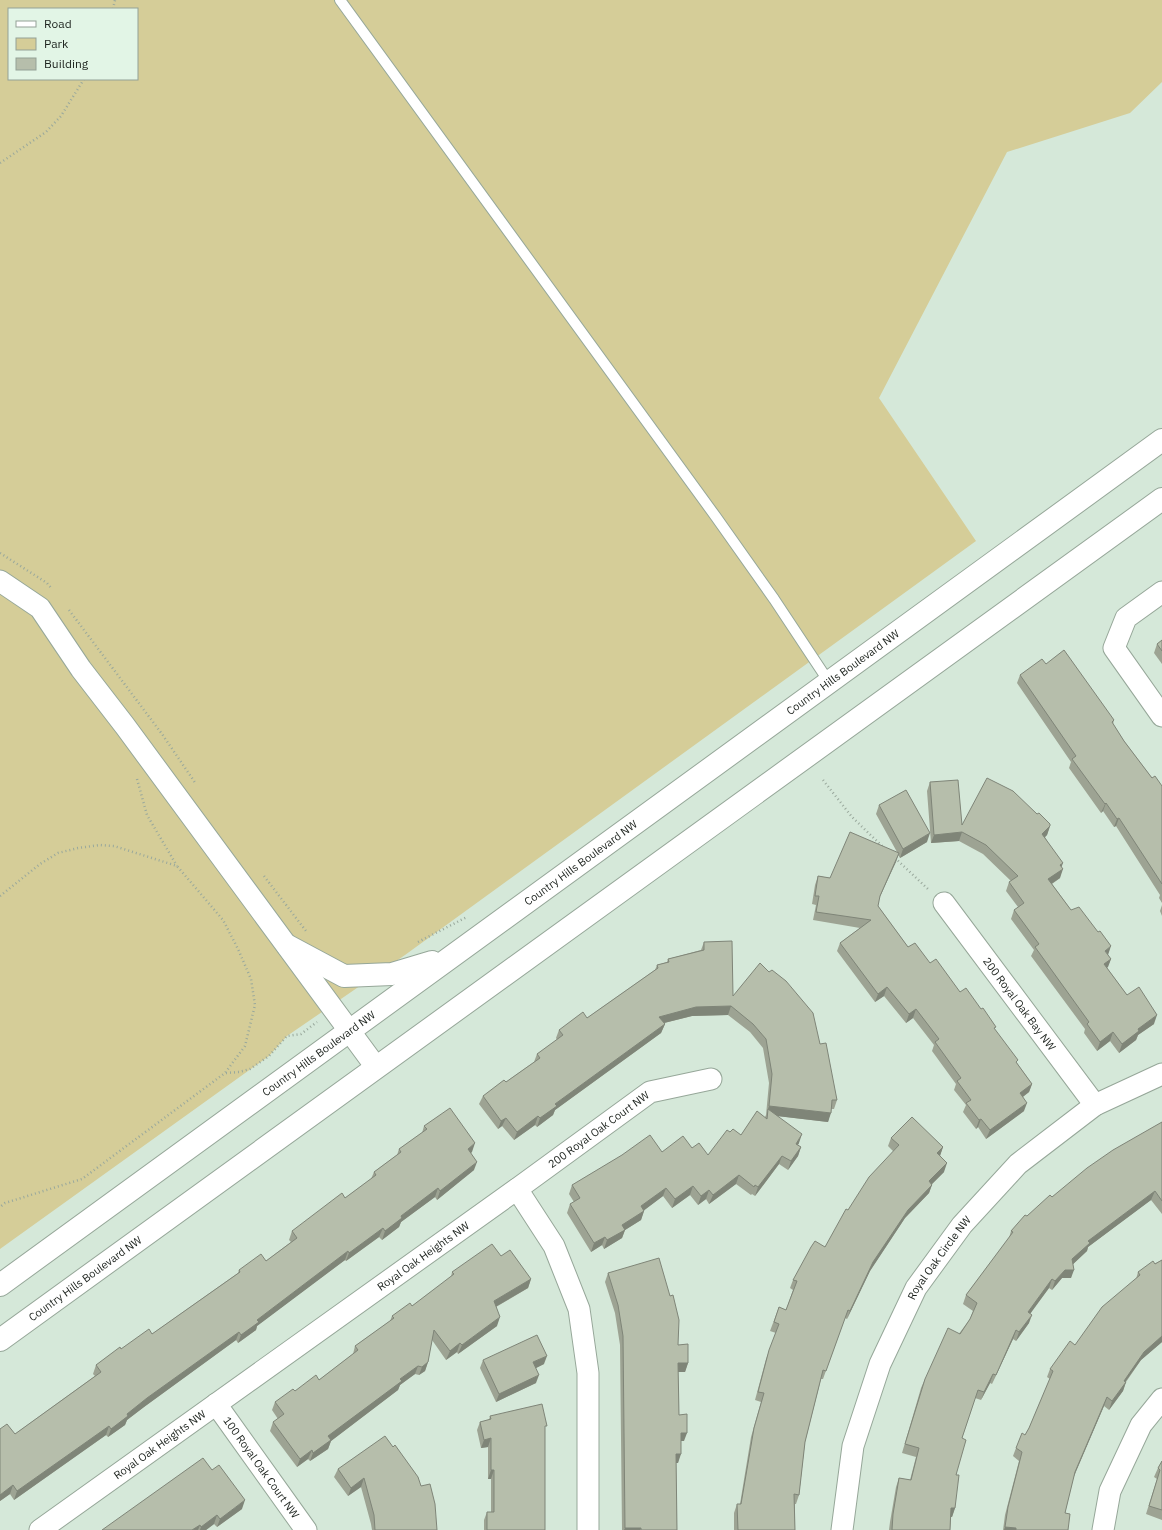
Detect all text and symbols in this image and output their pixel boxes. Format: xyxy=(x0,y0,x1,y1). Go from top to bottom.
legend xyxy=(8,8,138,80)
text: Road xyxy=(44,16,72,31)
text: Park xyxy=(44,36,69,51)
text: Building xyxy=(44,56,89,71)
street label: Country Hills Boulevard NW xyxy=(783,626,902,718)
street label: Country Hills Boulevard NW xyxy=(521,817,640,909)
street label: 200 Royal Oak Bay NW xyxy=(980,954,1059,1054)
street label: Country Hills Boulevard NW xyxy=(259,1007,378,1099)
street label: 200 Royal Oak Court NW xyxy=(545,1088,652,1171)
street label: Royal Oak Circle NW xyxy=(904,1213,974,1302)
street label: Royal Oak Heights NW xyxy=(374,1218,472,1294)
street label: Country Hills Boulevard NW xyxy=(26,1233,145,1324)
street label: Royal Oak Heights NW xyxy=(111,1407,209,1482)
street label: 100 Royal Oak Court NW xyxy=(220,1414,303,1521)

